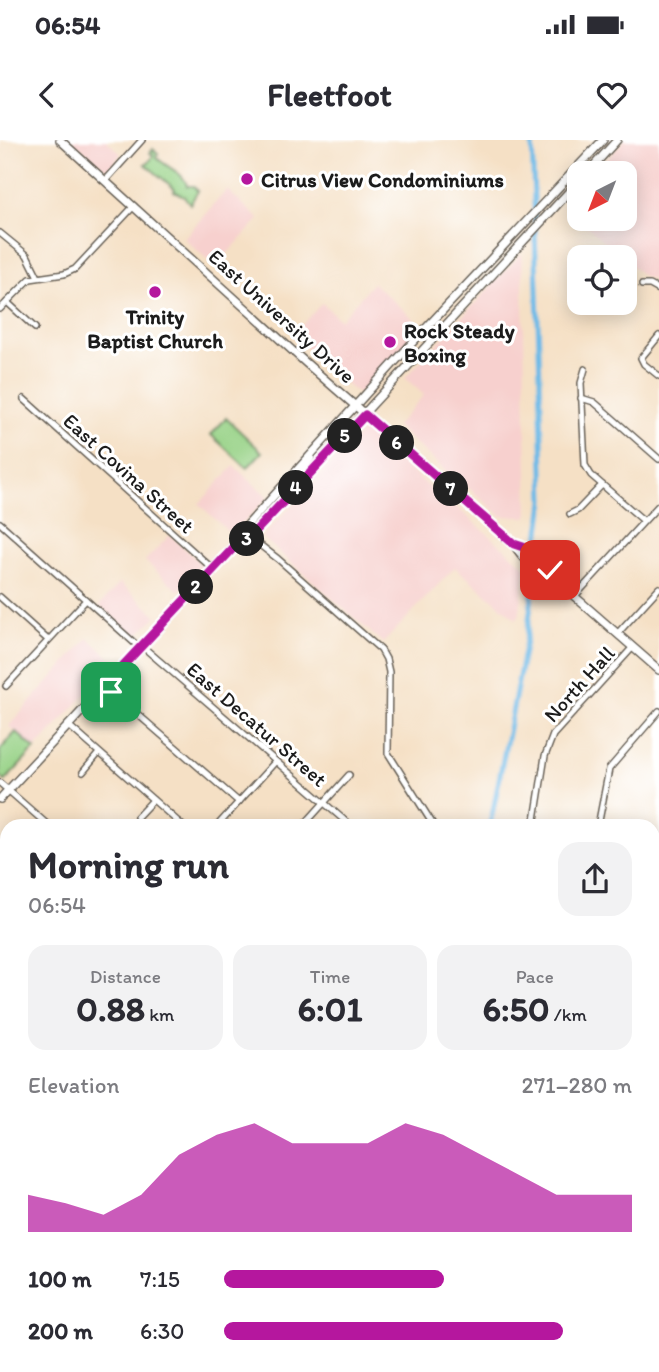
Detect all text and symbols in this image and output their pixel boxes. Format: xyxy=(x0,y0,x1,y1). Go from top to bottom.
text: 06:54 xyxy=(35,9,100,41)
icon: back xyxy=(28,76,66,114)
text: Fleetfoot xyxy=(267,76,392,114)
icon: heart xyxy=(593,76,631,114)
north arrow xyxy=(567,161,637,231)
map controls xyxy=(567,161,637,315)
place label: Citrus View Condominiums xyxy=(261,167,504,192)
marker: Citrus View Condominiums xyxy=(239,171,255,187)
street label: East University Drive xyxy=(204,244,360,388)
button: locate xyxy=(567,245,637,315)
marker: Trinity Baptist Church xyxy=(147,284,163,300)
place label: Trinity Baptist Church xyxy=(87,304,223,354)
place label: Rock Steady Boxing xyxy=(404,318,515,368)
marker: Rock Steady Boxing xyxy=(382,334,398,350)
street label: East Covina Street xyxy=(59,408,200,538)
pin: 5 xyxy=(328,418,362,454)
text: 5 xyxy=(340,424,349,447)
pin: 6 xyxy=(380,426,414,460)
text: 6 xyxy=(391,431,402,454)
pin: 4 xyxy=(278,470,314,506)
pin: 7 xyxy=(434,472,468,506)
text: 4 xyxy=(290,476,301,499)
text: 7 xyxy=(446,477,455,500)
pin: 3 xyxy=(230,522,264,556)
text: 3 xyxy=(241,527,252,550)
pin xyxy=(520,540,580,600)
icon: check xyxy=(531,551,569,589)
pin: 2 xyxy=(178,570,214,604)
text: 2 xyxy=(191,575,201,598)
street label: North Hall xyxy=(538,641,620,727)
street label: East Decatur Street xyxy=(182,656,332,792)
pin xyxy=(81,662,141,722)
icon: arrive xyxy=(92,673,130,711)
text: Morning run xyxy=(28,842,229,888)
button: share xyxy=(558,842,632,916)
text: 06:54 xyxy=(28,891,86,919)
text: Distance xyxy=(90,965,161,988)
text: Time xyxy=(310,965,350,988)
text: Pace xyxy=(516,965,554,988)
text: 0.88 xyxy=(76,988,145,1030)
text: 6:01 xyxy=(298,988,362,1030)
text: 6:50 xyxy=(482,988,549,1030)
text: km xyxy=(145,1003,174,1026)
text: /km xyxy=(549,1003,587,1026)
text: Elevation xyxy=(28,1071,119,1099)
text: 271–280 m xyxy=(522,1071,632,1099)
text: 100 m xyxy=(28,1265,92,1293)
text: 7:15 xyxy=(140,1265,180,1293)
text: 200 m xyxy=(28,1317,93,1345)
text: 6:30 xyxy=(140,1317,185,1345)

